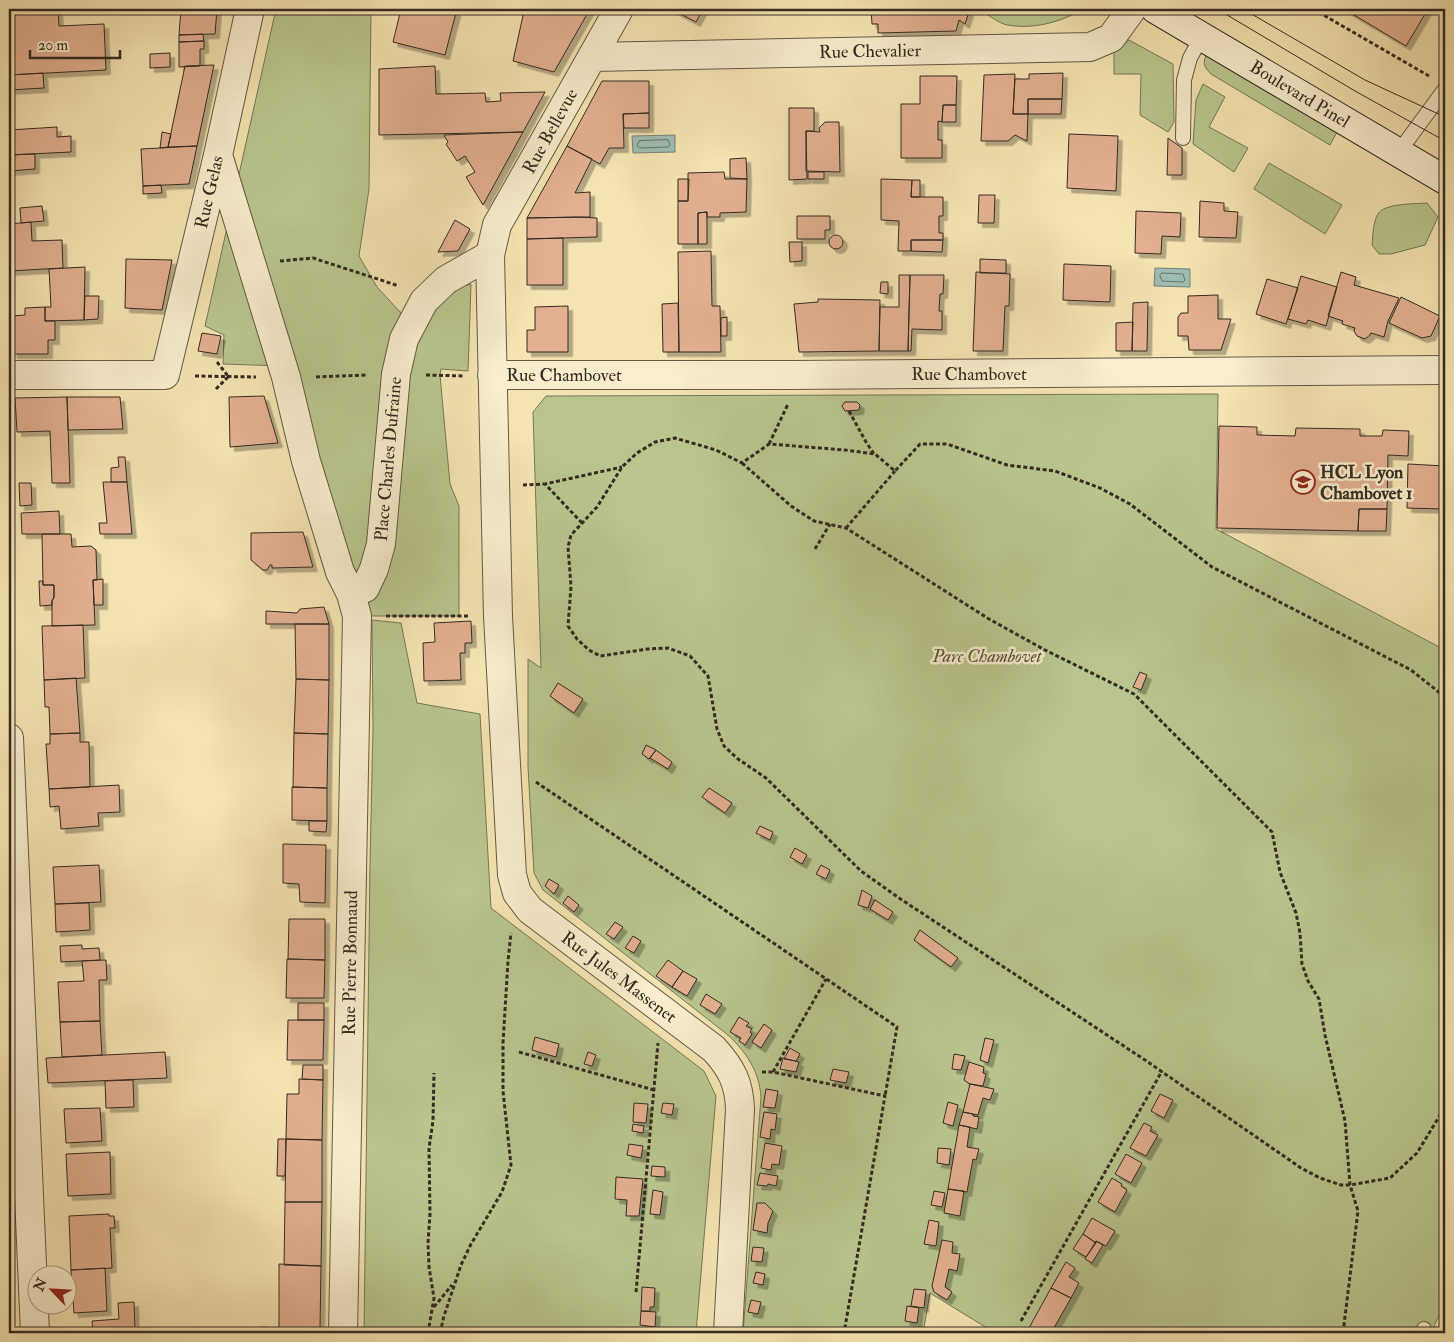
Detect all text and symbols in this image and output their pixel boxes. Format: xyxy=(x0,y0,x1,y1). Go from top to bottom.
scale bar xyxy=(30,28,120,60)
text: 20 m xyxy=(38,36,68,55)
street label: Rue Chevalier xyxy=(819,39,922,64)
street label: Boulevard Pinel xyxy=(1245,56,1354,134)
street label: Rue Bellevue xyxy=(518,84,583,178)
street label: Rue Gelas xyxy=(190,153,229,231)
street label: Rue Chambovet xyxy=(911,363,1027,386)
street label: Rue Chambovet xyxy=(506,364,622,387)
street label: Place Charles Dufraine xyxy=(370,375,407,542)
place label: HCL Lyon Chambovet 1 xyxy=(1320,461,1412,505)
school or university icon: HCL Lyon Chambovet 1 xyxy=(1290,469,1316,495)
park label: Parc Chambovet xyxy=(931,645,1043,668)
street label: Rue Pierre Bonnaud xyxy=(338,890,363,1036)
street label: Rue Jules Massenet xyxy=(556,926,681,1028)
north arrow xyxy=(28,1264,78,1314)
text: N xyxy=(30,1275,51,1295)

